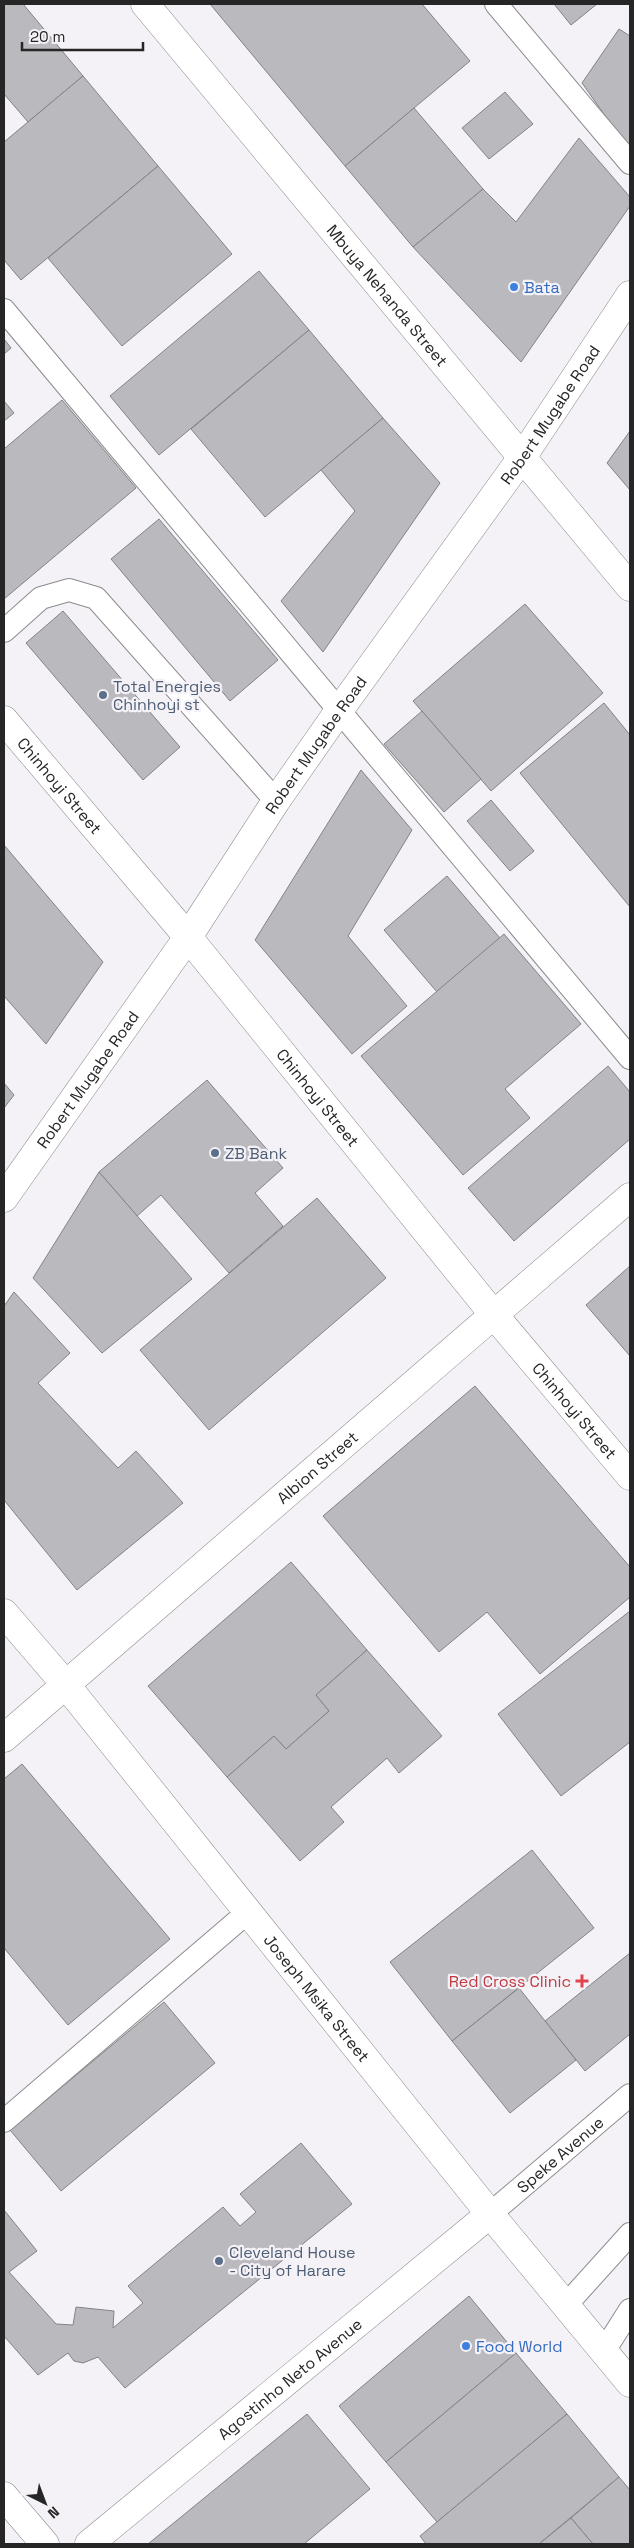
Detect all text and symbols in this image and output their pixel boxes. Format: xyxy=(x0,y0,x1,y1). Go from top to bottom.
scale bar xyxy=(22,20,144,52)
text: 20 m xyxy=(30,27,65,46)
street label: Mbuya Nehanda Street xyxy=(322,220,453,371)
place label: Bata xyxy=(524,277,560,298)
marker: Bata xyxy=(508,281,520,293)
street label: Robert Mugabe Road xyxy=(495,341,604,488)
street label: Robert Mugabe Road xyxy=(260,672,371,818)
place label: Total Energies Chinhoyi st xyxy=(113,676,221,715)
marker: Total Energies Chinhoyi st xyxy=(97,689,109,701)
street label: Chinhoyi Street xyxy=(13,733,107,838)
street label: Robert Mugabe Road xyxy=(32,1007,143,1152)
street label: Chinhoyi Street xyxy=(272,1044,364,1151)
place label: ZB Bank xyxy=(225,1143,288,1164)
marker: ZB Bank xyxy=(209,1147,221,1159)
street label: Chinhoyi Street xyxy=(528,1358,622,1463)
street label: Albion Street xyxy=(272,1426,362,1508)
street label: Joseph Msika Street xyxy=(259,1930,374,2066)
place label: Red Cross Clinic xyxy=(449,1971,571,1992)
marker: Red Cross Clinic xyxy=(575,1974,589,1988)
street label: Speke Avenue xyxy=(512,2112,608,2197)
place label: Cleveland House - City of Harare xyxy=(229,2242,356,2281)
marker: Cleveland House - City of Harare xyxy=(213,2255,225,2267)
street label: Agostinho Neto Avenue xyxy=(213,2313,366,2444)
place label: Food World xyxy=(476,2336,563,2357)
marker: Food World xyxy=(460,2340,472,2352)
north arrow xyxy=(20,2478,70,2528)
text: N xyxy=(44,2503,63,2522)

